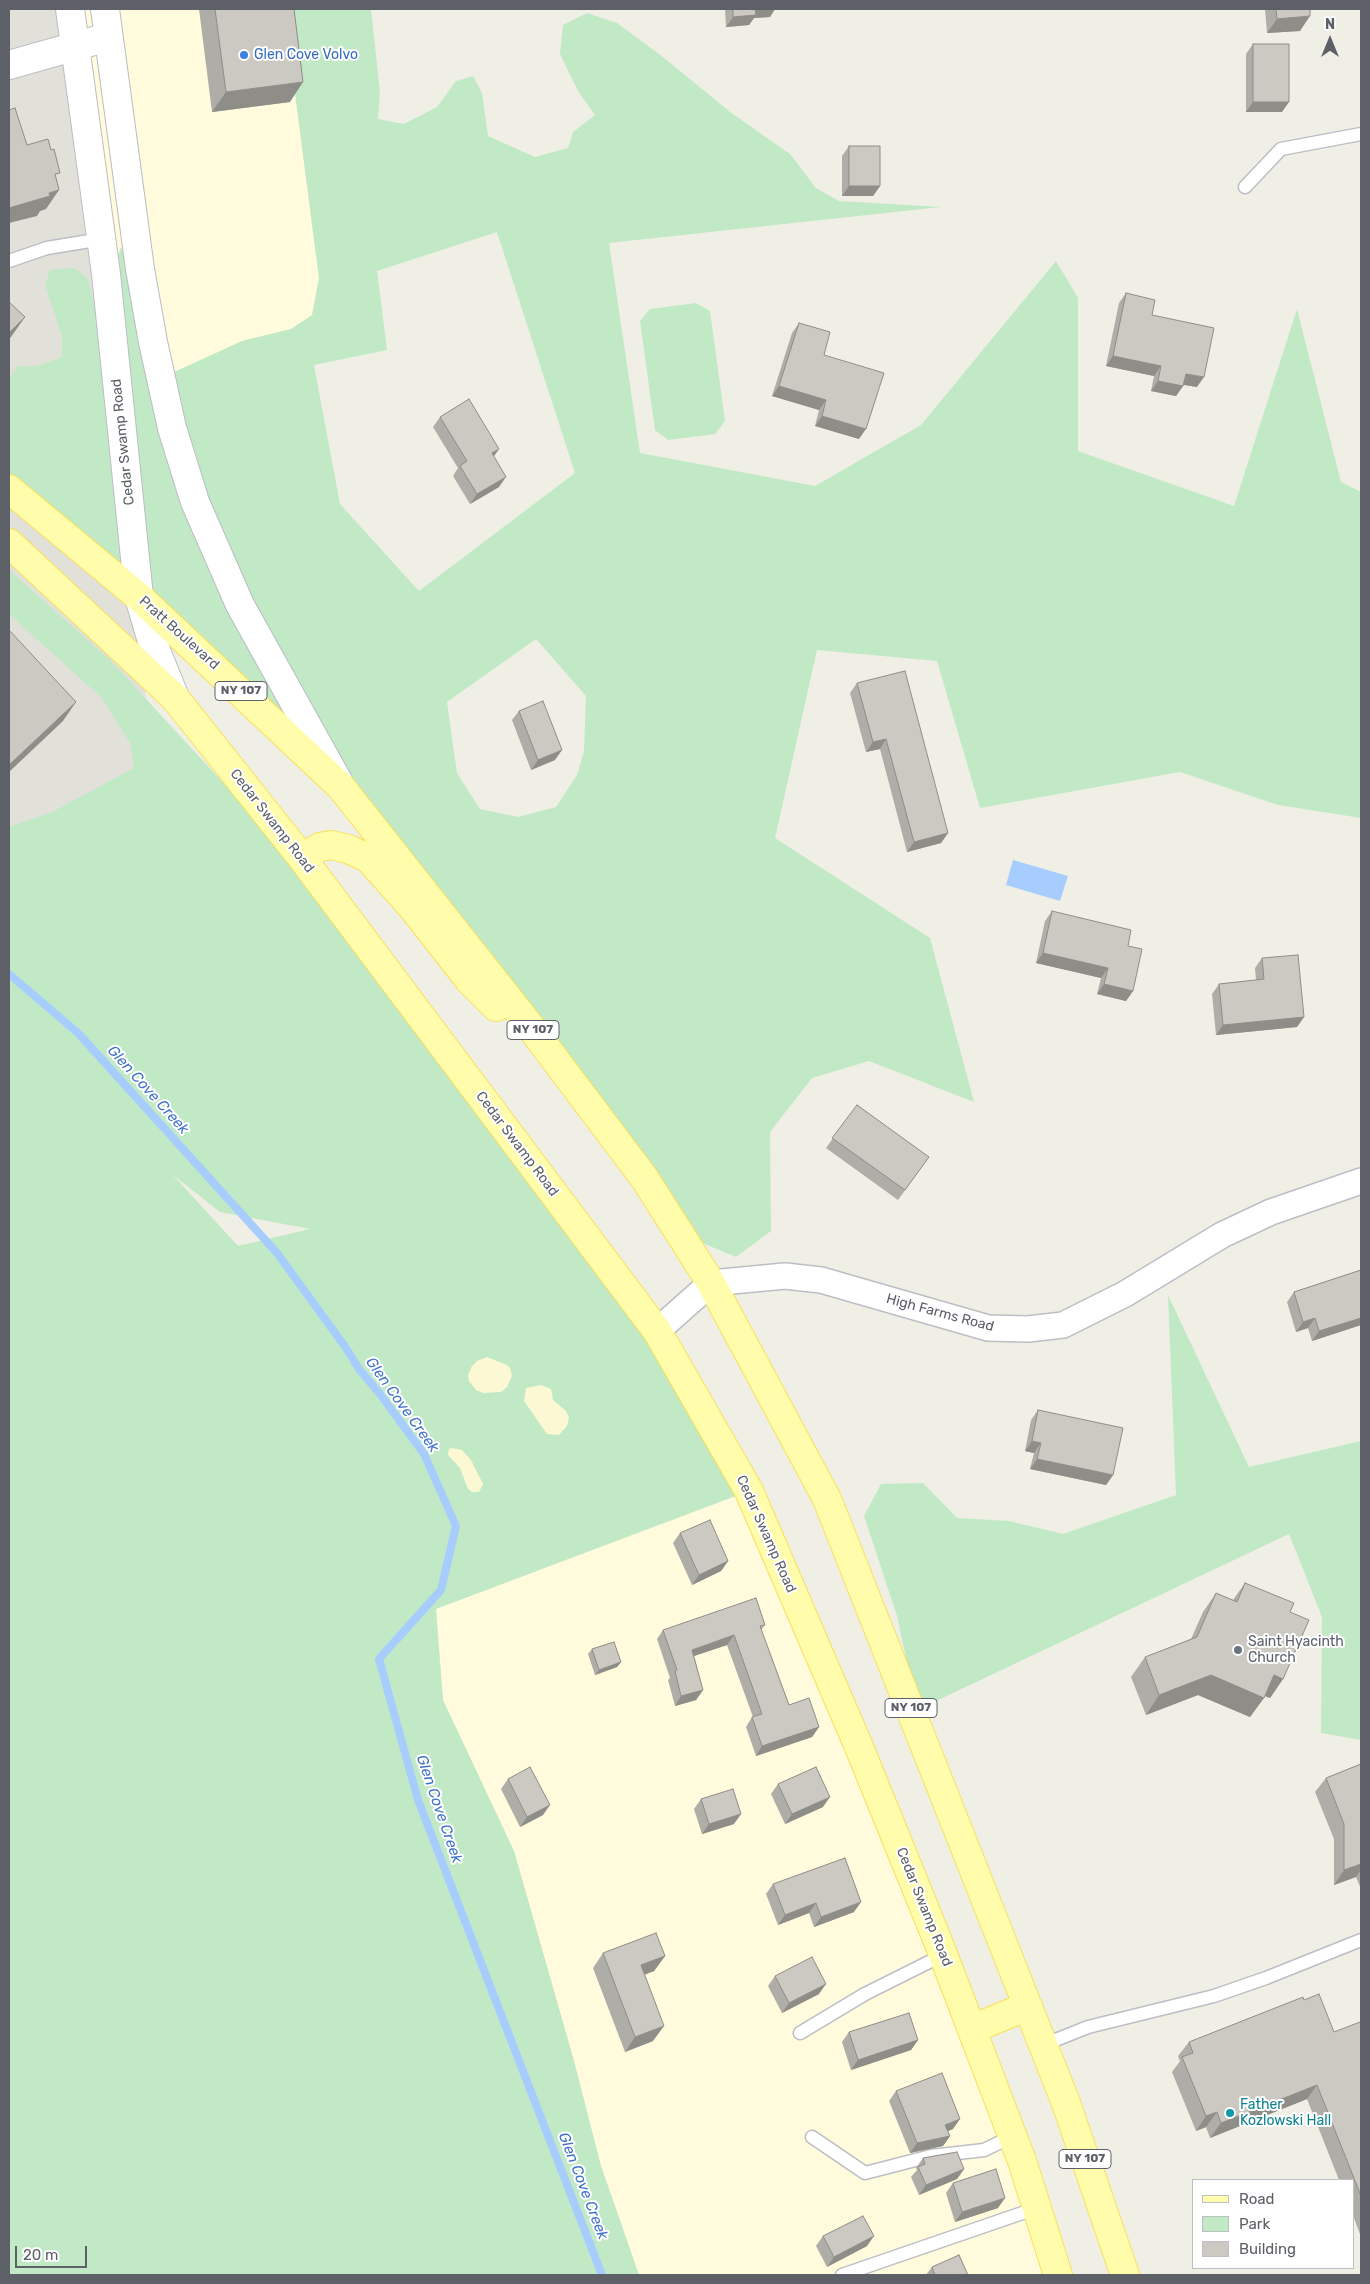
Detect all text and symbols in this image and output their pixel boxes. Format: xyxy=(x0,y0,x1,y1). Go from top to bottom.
north arrow xyxy=(1305,15,1355,65)
text: N xyxy=(1325,16,1335,33)
place label: Glen Cove Volvo xyxy=(254,47,358,63)
marker: Glen Cove Volvo xyxy=(238,49,250,61)
street label: Cedar Swamp Road xyxy=(108,378,138,506)
street label: Pratt Boulevard xyxy=(136,593,222,673)
road number: NY 107 xyxy=(215,681,267,700)
street label: Cedar Swamp Road xyxy=(226,766,318,876)
road number: NY 107 xyxy=(507,1020,559,1040)
water label: Glen Cove Creek xyxy=(103,1042,193,1138)
street label: Cedar Swamp Road xyxy=(472,1088,562,1200)
street label: High Farms Road xyxy=(884,1291,996,1335)
water label: Glen Cove Creek xyxy=(361,1354,443,1456)
street label: Cedar Swamp Road xyxy=(733,1473,799,1595)
place label: Saint Hyacinth Church xyxy=(1248,1634,1344,1666)
marker: Saint Hyacinth Church xyxy=(1232,1644,1244,1656)
road number: NY 107 xyxy=(885,1699,937,1718)
water label: Glen Cove Creek xyxy=(412,1752,466,1866)
street label: Cedar Swamp Road xyxy=(892,1845,956,1969)
place label: Father Kozlowski Hall xyxy=(1240,2097,1331,2130)
marker: Father Kozlowski Hall xyxy=(1224,2107,1236,2119)
water label: Glen Cove Creek xyxy=(554,2130,612,2242)
road number: NY 107 xyxy=(1059,2150,1111,2168)
legend xyxy=(1192,2179,1355,2269)
text: Road xyxy=(1239,2190,1275,2208)
text: Park xyxy=(1239,2215,1270,2233)
scale bar xyxy=(18,2236,90,2268)
text: Building xyxy=(1239,2240,1296,2258)
text: 20 m xyxy=(23,2246,58,2264)

